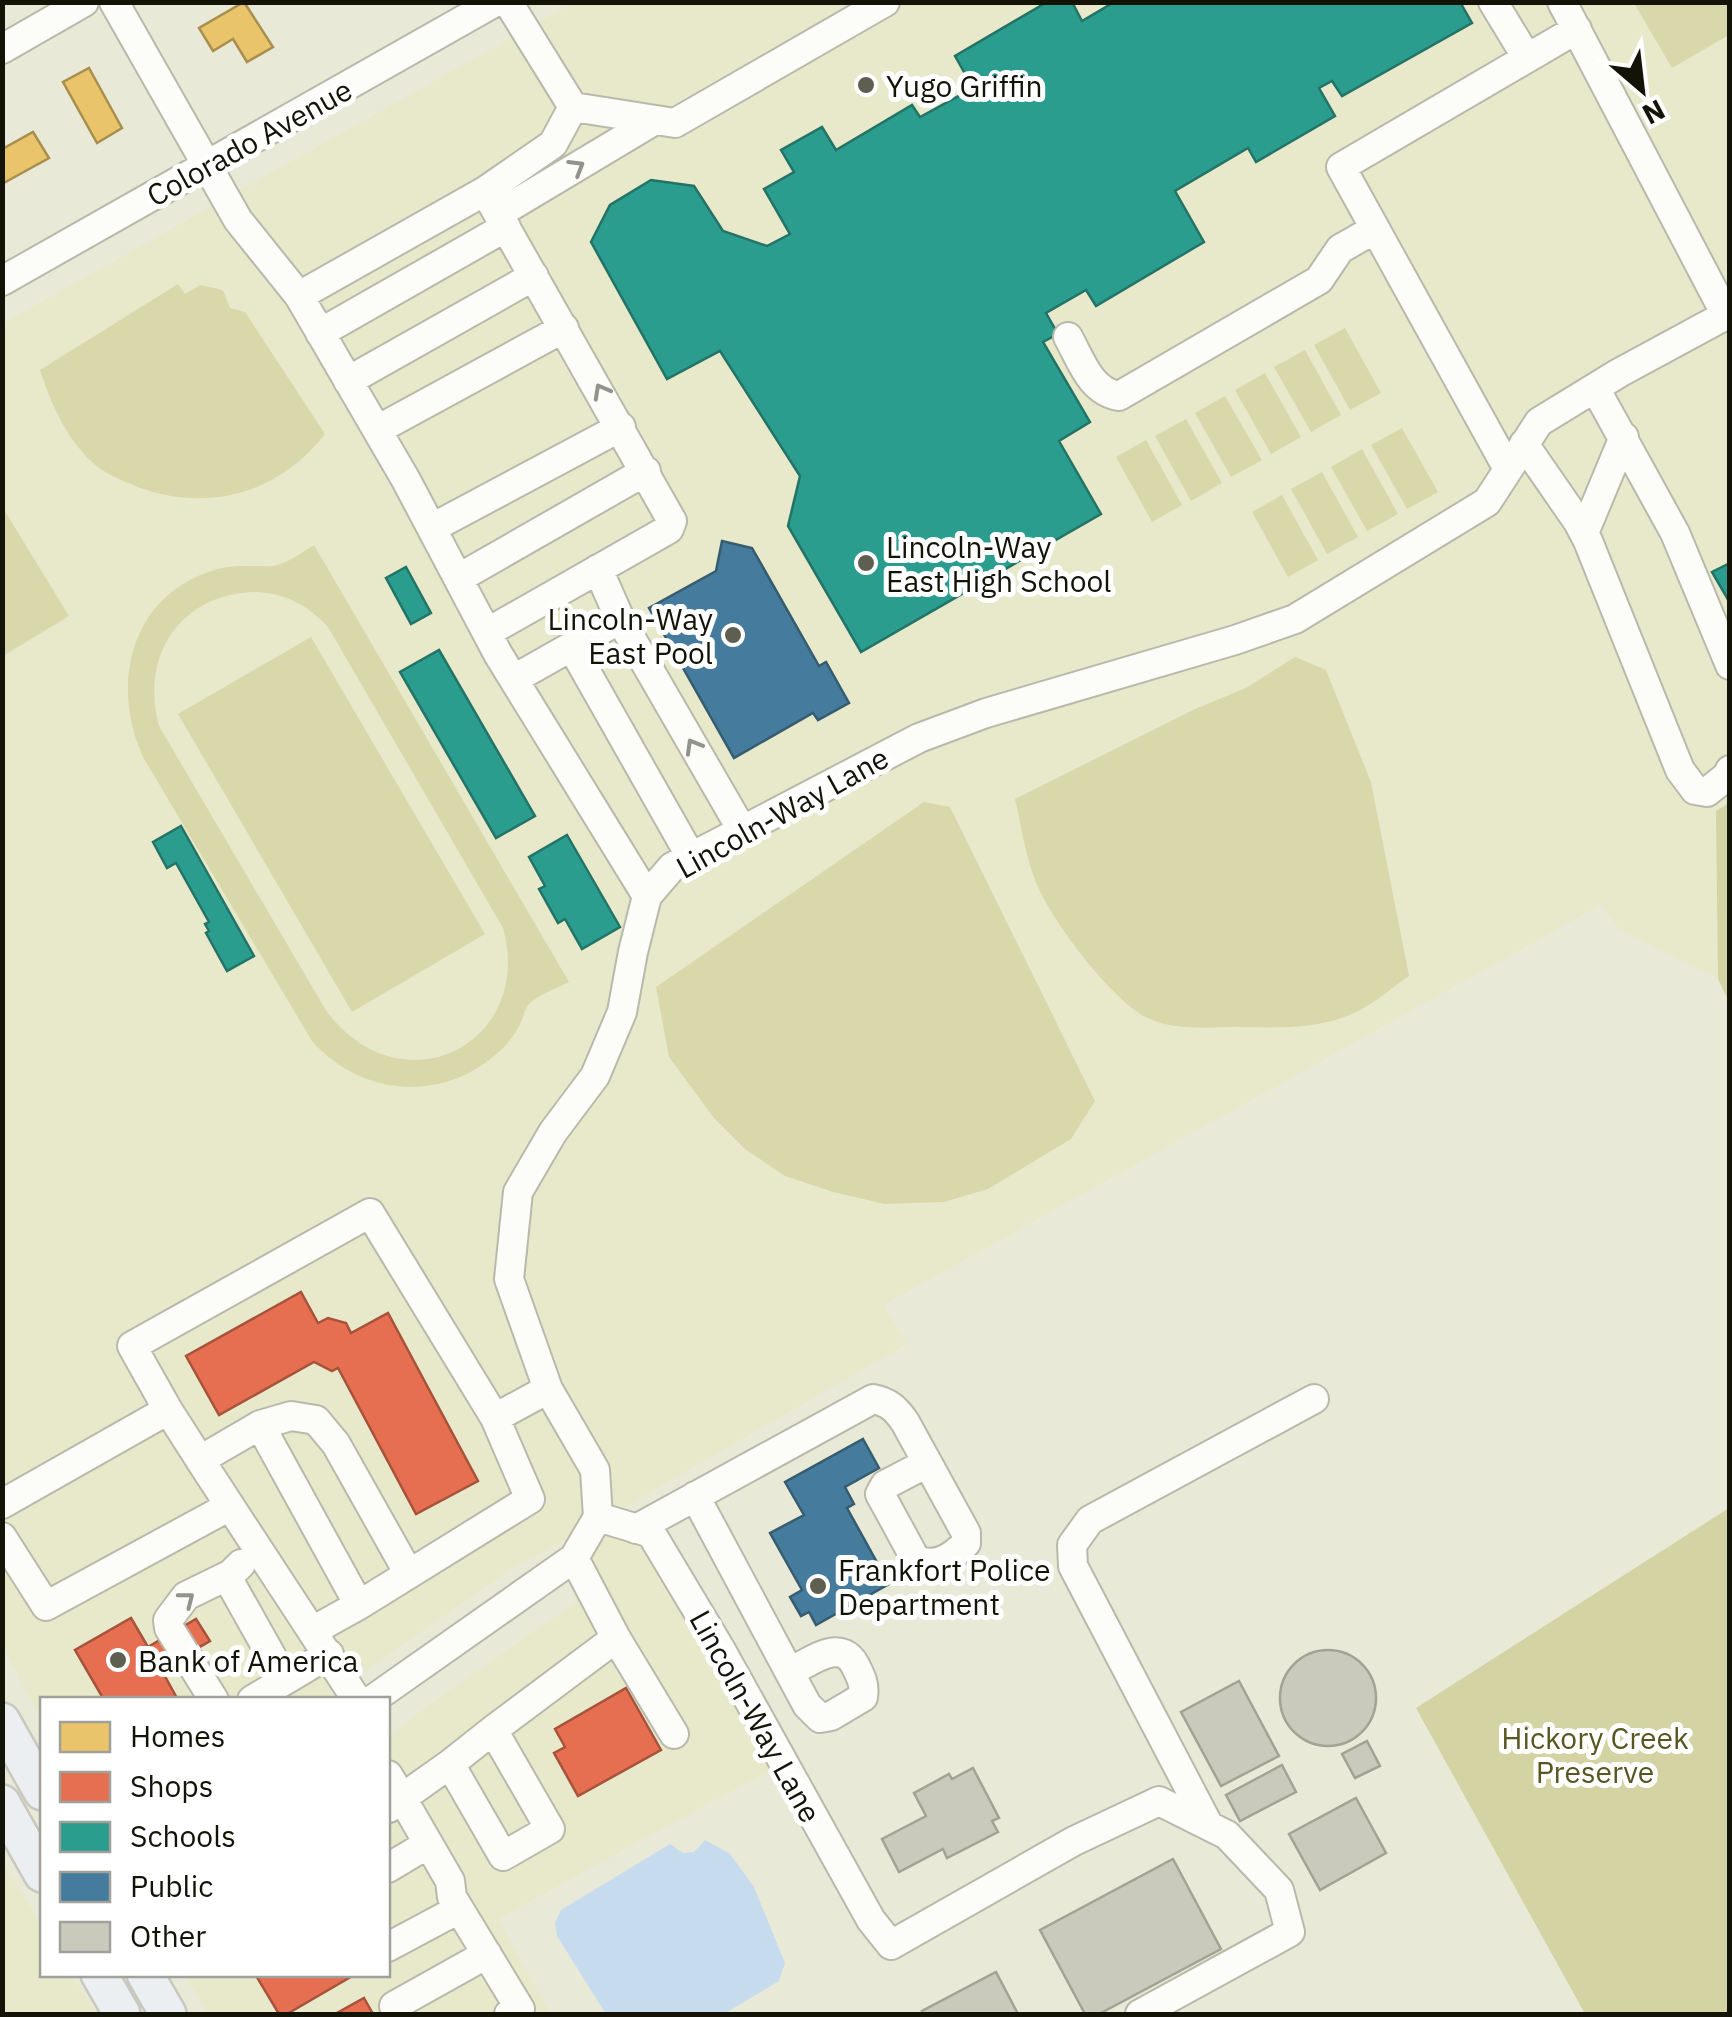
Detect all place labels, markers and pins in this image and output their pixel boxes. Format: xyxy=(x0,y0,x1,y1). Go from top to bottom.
place label: Yugo Griffin xyxy=(886,66,1043,105)
marker: Yugo Griffin xyxy=(855,74,877,96)
place label: Lincoln-Way East High School xyxy=(886,527,1112,600)
marker: Lincoln-Way East High School xyxy=(855,552,877,574)
place label: Lincoln-Way East Pool xyxy=(548,599,713,672)
marker: Lincoln-Way East Pool xyxy=(722,624,744,646)
place label: Frankfort Police Department xyxy=(838,1550,1051,1623)
marker: Frankfort Police Department xyxy=(807,1575,829,1597)
place label: Bank of America xyxy=(138,1641,358,1680)
marker: Bank of America xyxy=(107,1649,129,1671)

